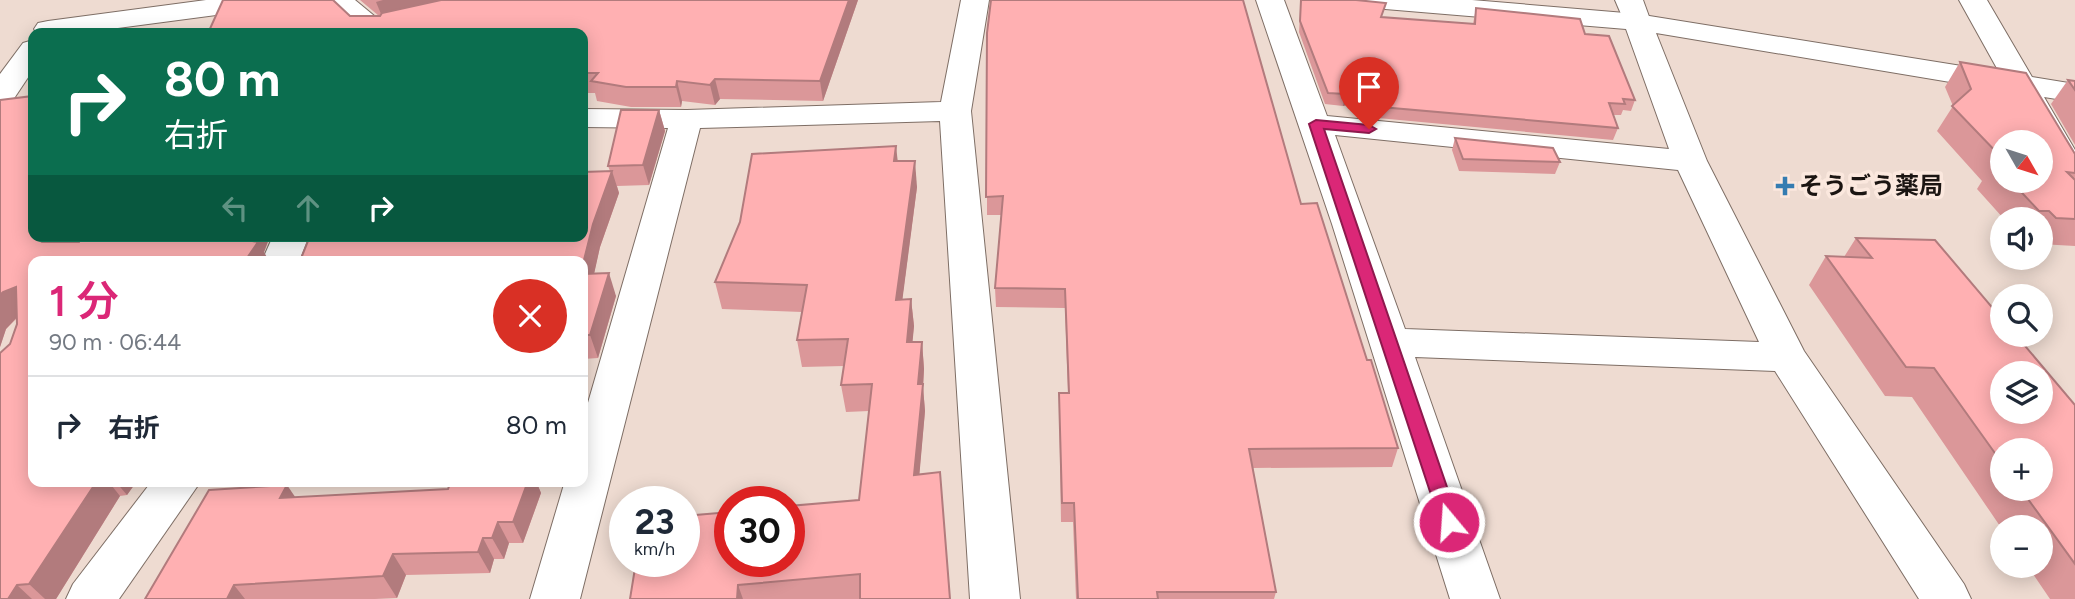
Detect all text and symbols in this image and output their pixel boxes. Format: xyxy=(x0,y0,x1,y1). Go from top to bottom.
text: 80 m xyxy=(164,49,280,108)
icon: right xyxy=(49,56,140,147)
pin xyxy=(1339,57,1399,129)
icon: arrive xyxy=(1350,68,1388,106)
text: 右折 xyxy=(164,116,228,154)
north arrow xyxy=(1990,130,2053,192)
map controls xyxy=(1990,130,2053,578)
place label: そうごう薬局 xyxy=(1799,171,1943,200)
marker: そうごう薬局 xyxy=(1777,178,1793,194)
icon: left xyxy=(216,189,254,227)
icon: ahead xyxy=(289,189,327,227)
icon: right xyxy=(362,189,400,227)
button: sound xyxy=(1990,207,2053,270)
text: 1 分 xyxy=(49,276,119,327)
button: close xyxy=(493,279,567,353)
button: search xyxy=(1990,284,2053,347)
text: 90 m · 06:44 xyxy=(49,328,181,356)
button: layers xyxy=(1990,361,2053,424)
icon: right xyxy=(49,406,87,444)
text: 80 m xyxy=(506,409,567,441)
text: 右折 xyxy=(108,412,160,444)
button: + xyxy=(1990,438,2053,501)
position arrow xyxy=(1412,485,1486,559)
speed limit sign: 30 xyxy=(714,486,805,577)
text: 23 xyxy=(635,501,674,543)
button: − xyxy=(1990,515,2053,578)
text: km/h xyxy=(634,538,675,560)

